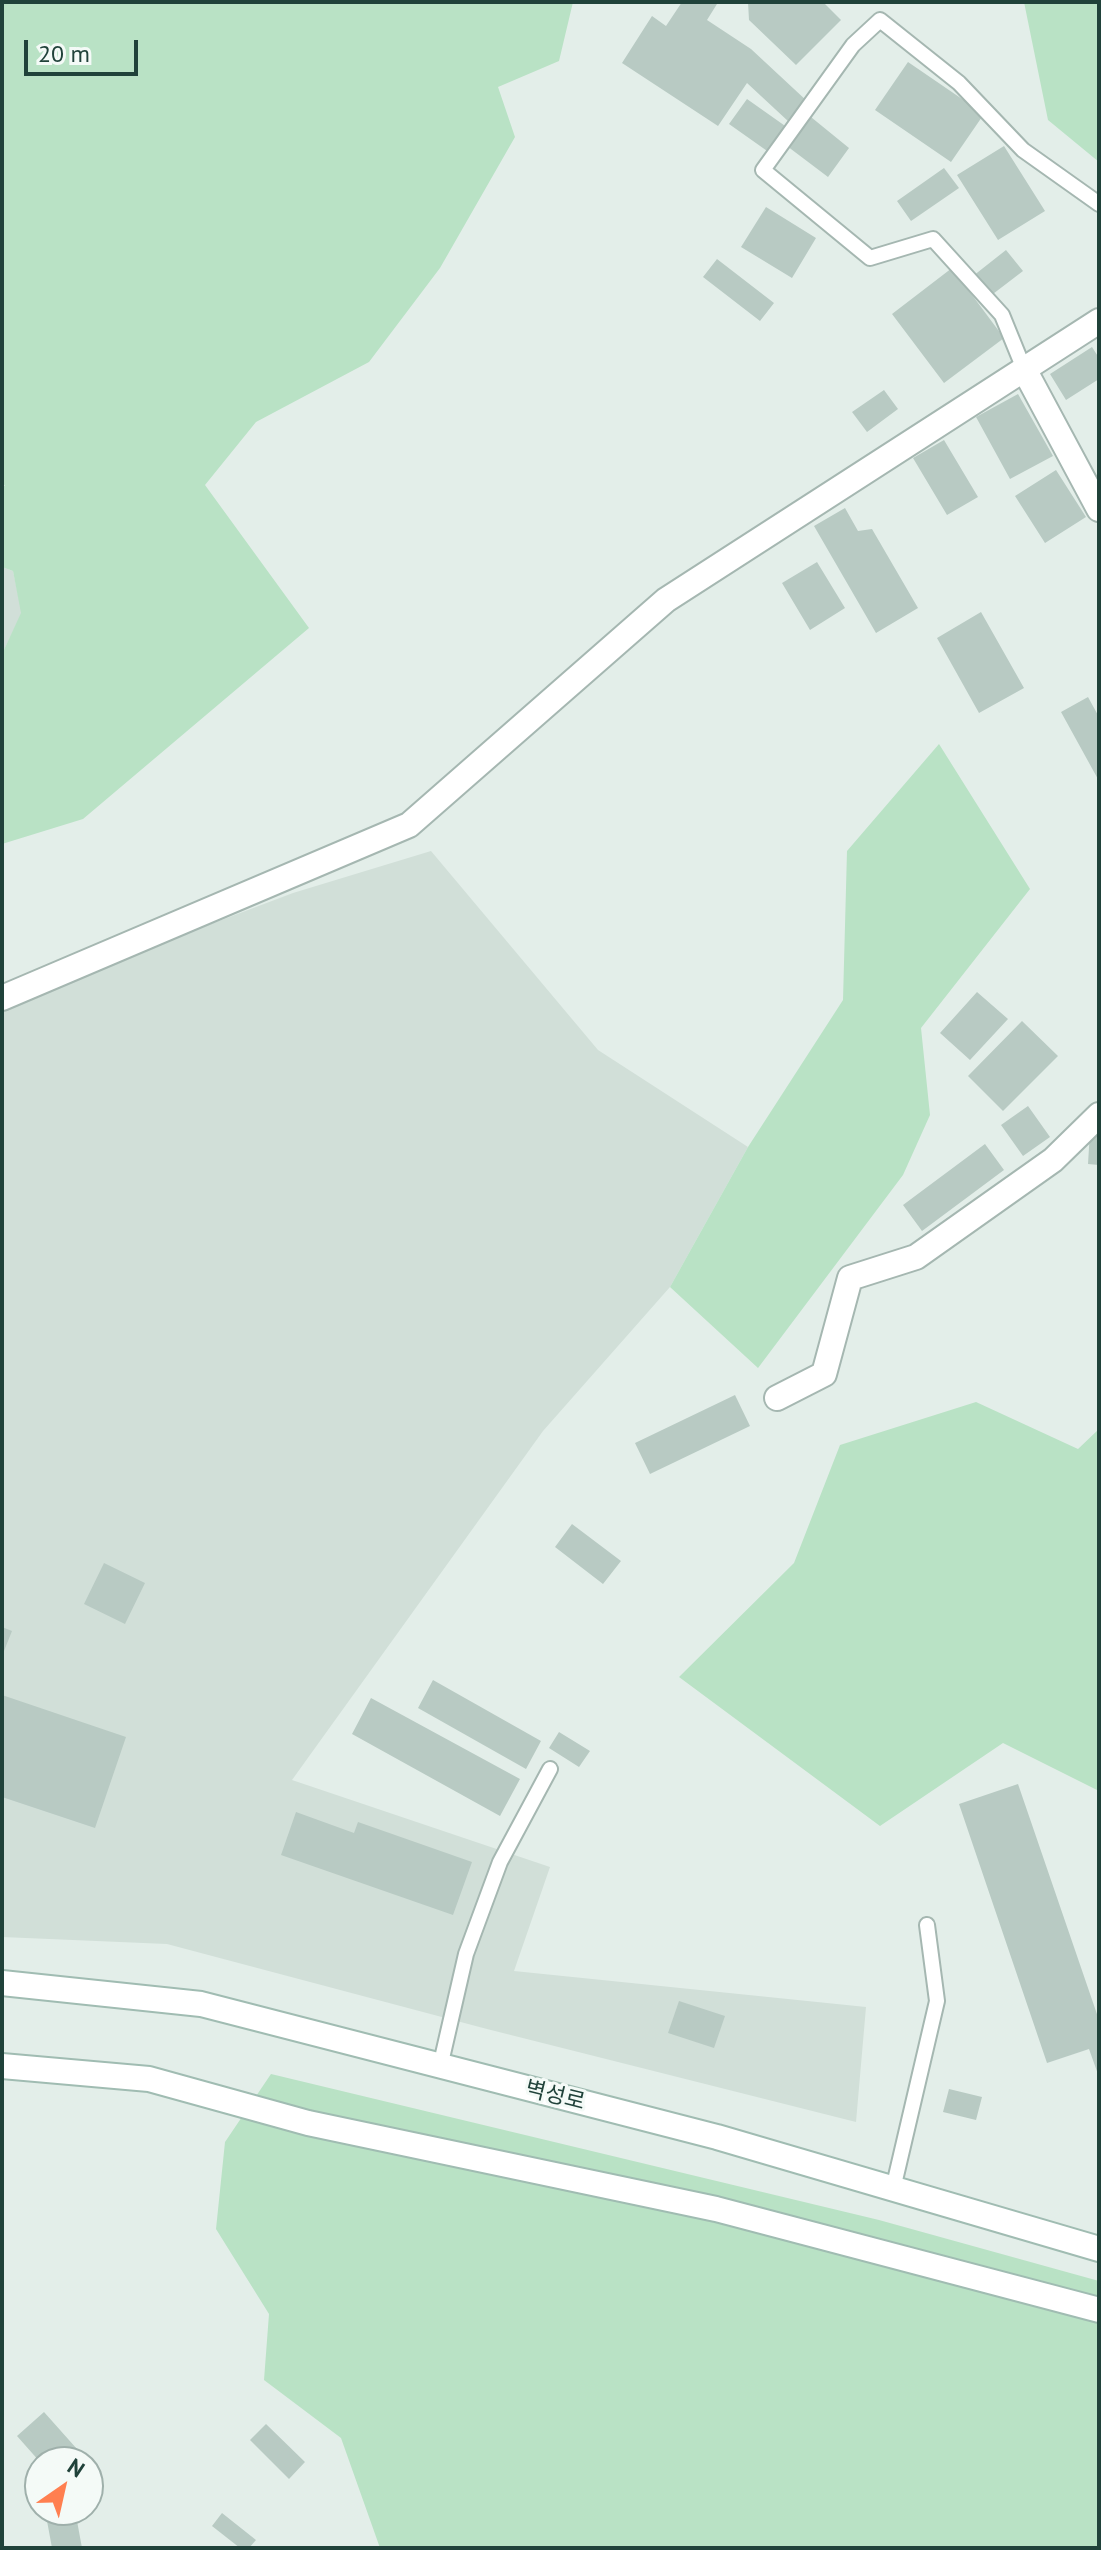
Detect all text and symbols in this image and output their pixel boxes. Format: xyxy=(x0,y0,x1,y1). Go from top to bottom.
scale bar xyxy=(28,24,142,74)
text: 20 m xyxy=(38,38,90,69)
street label: 벽성로 xyxy=(522,2076,588,2116)
north arrow xyxy=(24,2446,104,2526)
text: N xyxy=(62,2452,90,2483)

